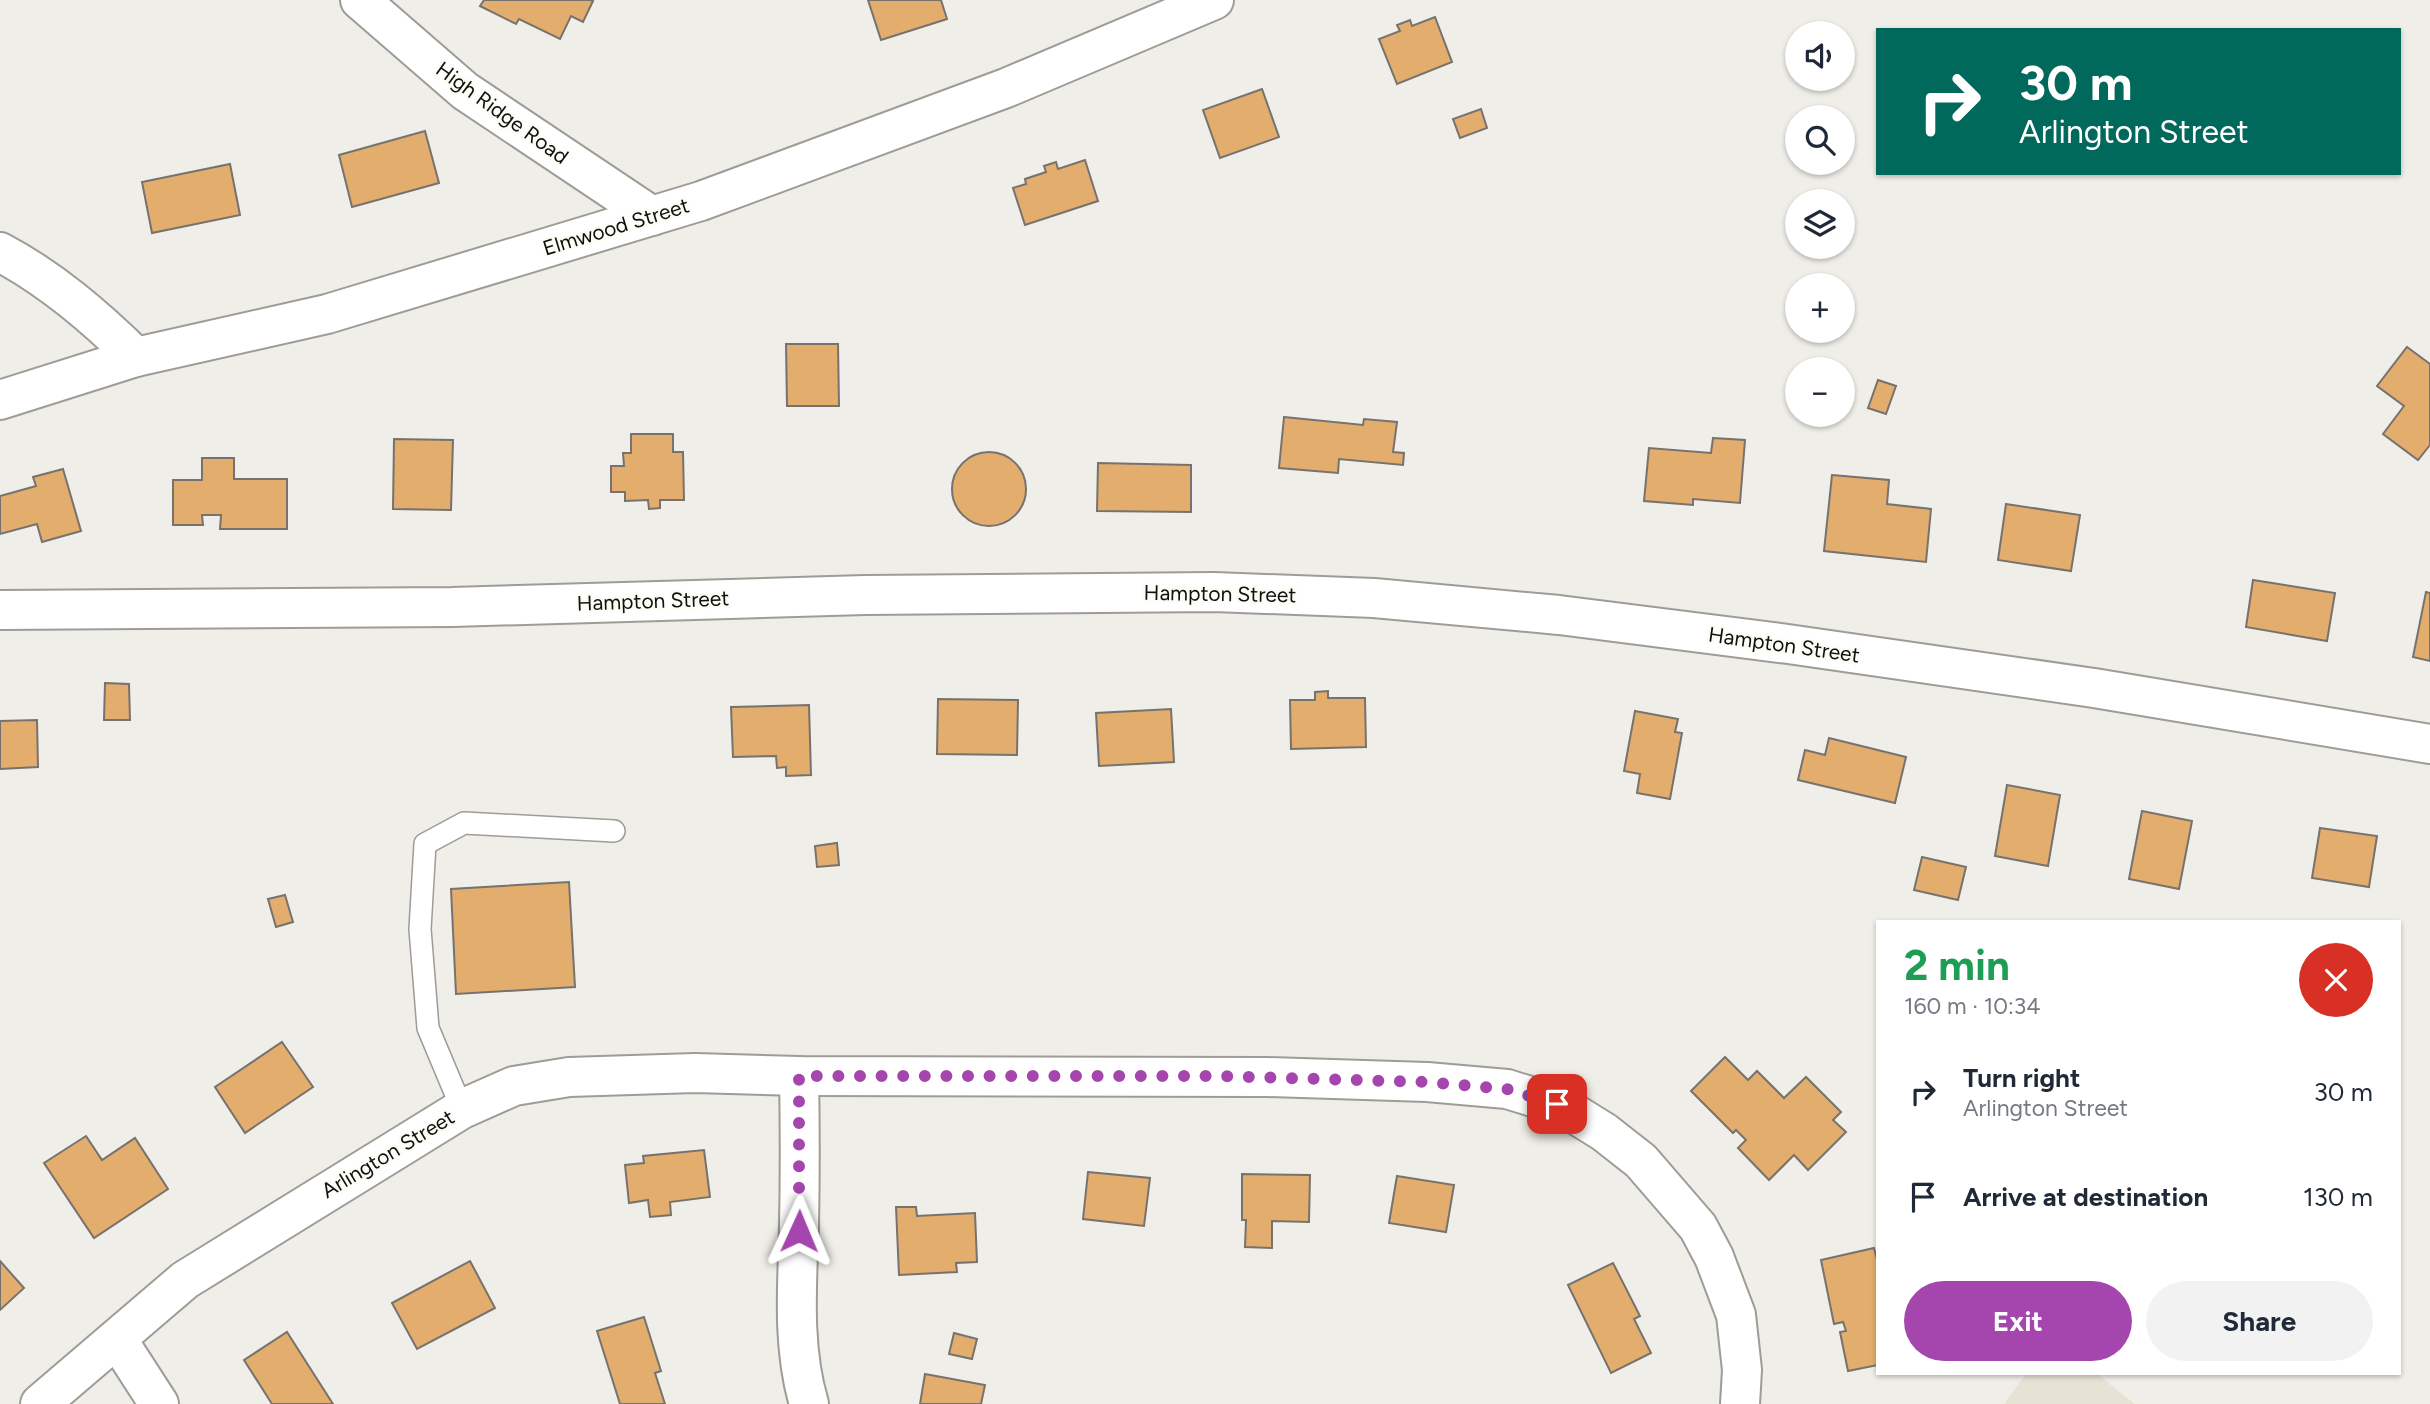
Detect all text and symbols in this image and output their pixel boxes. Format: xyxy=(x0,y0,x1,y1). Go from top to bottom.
map controls xyxy=(1785,21,1855,427)
button: sound xyxy=(1785,21,1855,91)
text: 30 m xyxy=(2019,53,2132,112)
street label: High Ridge Road xyxy=(431,56,573,169)
icon: right xyxy=(1904,56,1995,147)
button: search xyxy=(1785,105,1855,175)
text: Arlington Street xyxy=(2019,113,2249,151)
button: layers xyxy=(1785,189,1855,259)
street label: Elmwood Street xyxy=(540,192,692,261)
button: + xyxy=(1785,273,1855,343)
button: − xyxy=(1785,357,1855,427)
street label: Hampton Street xyxy=(1144,580,1297,607)
street label: Hampton Street xyxy=(576,585,730,616)
street label: Hampton Street xyxy=(1707,622,1861,668)
text: 2 min xyxy=(1904,940,2010,991)
button: close xyxy=(2299,943,2373,1017)
text: 160 m · 10:34 xyxy=(1904,992,2041,1020)
text: Turn right xyxy=(1963,1062,2080,1094)
icon: right xyxy=(1904,1073,1942,1111)
pin xyxy=(1527,1074,1587,1134)
text: 30 m xyxy=(2314,1076,2373,1108)
icon: arrive xyxy=(1538,1085,1576,1123)
text: Arlington Street xyxy=(1963,1094,2128,1122)
street label: Arlington Street xyxy=(317,1104,459,1203)
icon: arrive xyxy=(1904,1178,1942,1216)
text: Arrive at destination xyxy=(1963,1181,2208,1213)
text: 130 m xyxy=(2303,1181,2373,1213)
position arrow xyxy=(762,1194,836,1268)
button: Exit xyxy=(1904,1281,2132,1361)
button: Share xyxy=(2146,1281,2373,1361)

